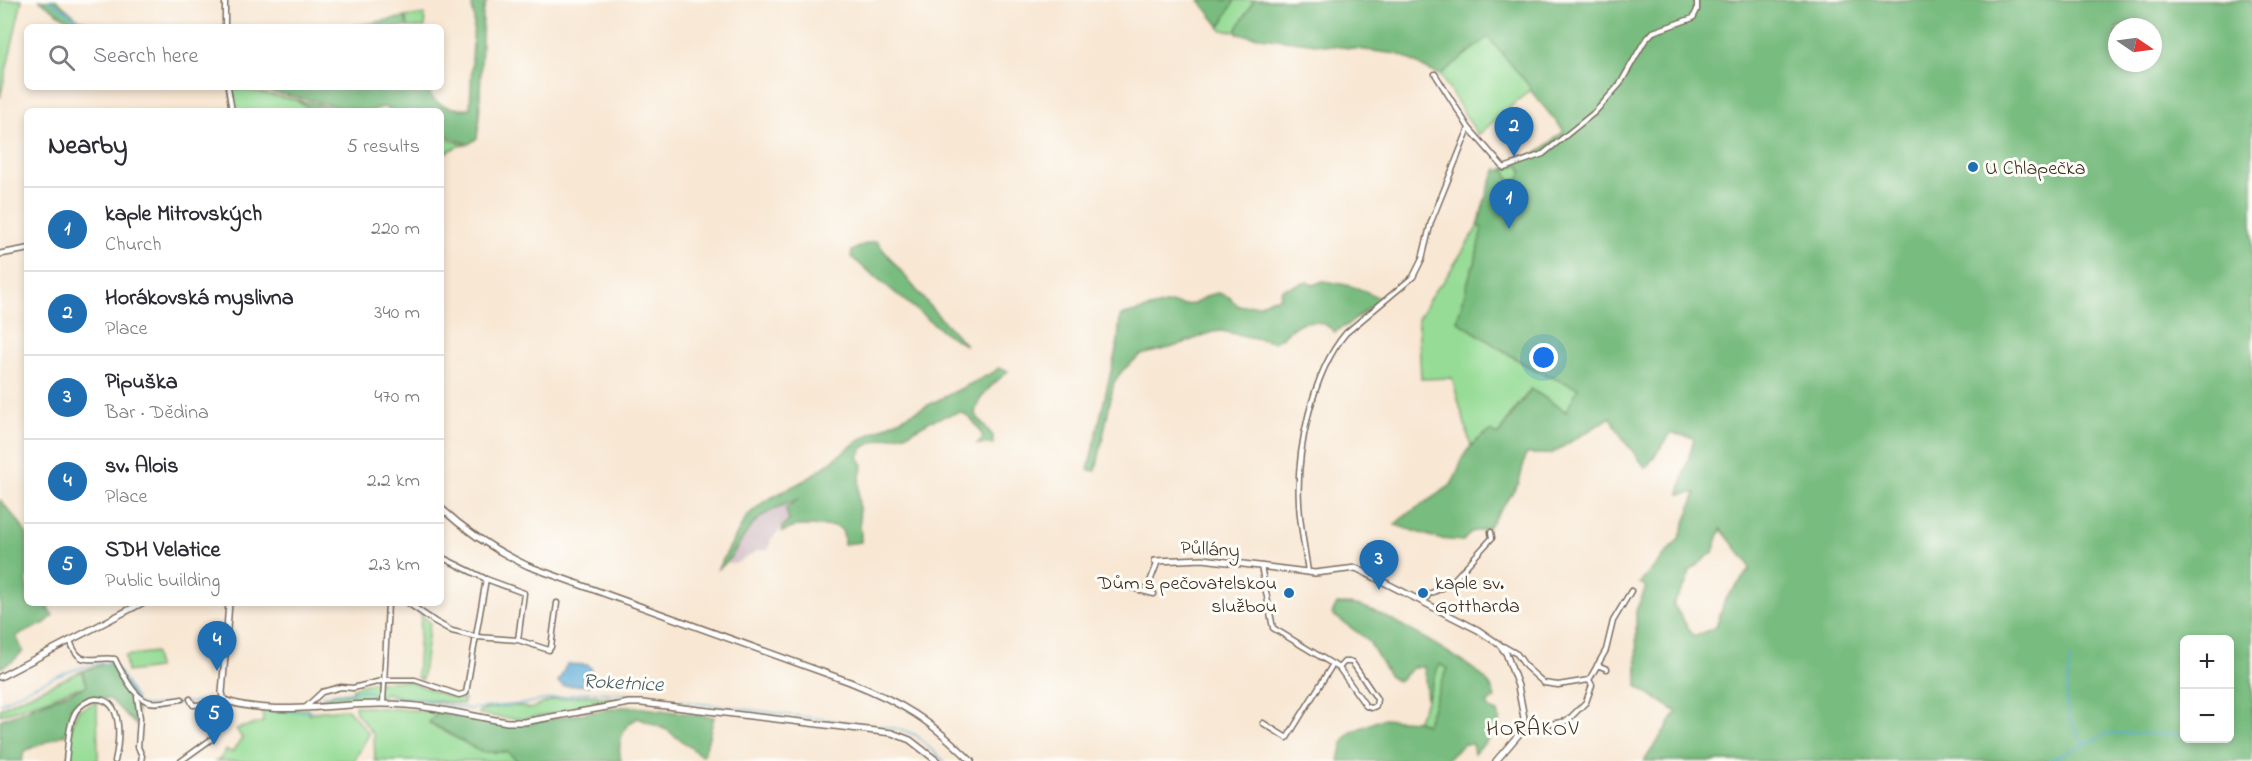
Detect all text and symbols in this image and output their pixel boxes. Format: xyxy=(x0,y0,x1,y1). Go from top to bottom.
north arrow xyxy=(2108,18,2162,72)
search box xyxy=(24,24,444,90)
icon: search xyxy=(45,41,78,74)
text: Search here xyxy=(93,41,198,73)
pin: 2 xyxy=(1494,108,1534,157)
text: Nearby xyxy=(48,128,127,166)
text: 5 results xyxy=(347,133,420,162)
place label: U Chlapečka xyxy=(1985,155,2086,184)
marker: U Chlapečka xyxy=(1966,160,1980,174)
pin: 1 xyxy=(1490,180,1528,229)
text: kaple Mitrovských xyxy=(105,199,262,231)
text: 1 xyxy=(64,215,71,244)
text: 220 m xyxy=(371,215,420,244)
text: Church xyxy=(105,231,161,260)
text: Horákovská myslivna xyxy=(105,283,294,315)
text: 2 xyxy=(63,299,72,328)
text: 340 m xyxy=(374,299,420,328)
text: Place xyxy=(105,315,147,344)
your location xyxy=(1529,343,1558,372)
text: Pipuška xyxy=(105,367,178,399)
text: 3 xyxy=(63,383,72,412)
text: 470 m xyxy=(374,383,420,412)
text: Bar · Dědina xyxy=(105,399,209,428)
text: sv. Alois xyxy=(105,451,179,483)
text: 4 xyxy=(63,467,72,496)
text: 2.2 km xyxy=(367,467,420,496)
text: Place xyxy=(105,483,147,512)
street label: Půllány xyxy=(1179,534,1240,567)
text: SDH Velatice xyxy=(105,535,220,567)
pin: 3 xyxy=(1360,540,1398,590)
text: 5 xyxy=(62,551,73,580)
text: 2.3 km xyxy=(368,551,420,580)
text: Public building xyxy=(105,567,220,596)
place label: Dům s pečovatelskou službou xyxy=(1097,570,1277,622)
place label: kaple sv. Gottharda xyxy=(1435,570,1520,622)
marker: Dům s pečovatelskou službou xyxy=(1282,586,1296,600)
marker: kaple sv. Gottharda xyxy=(1416,586,1430,600)
pin: 4 xyxy=(198,622,236,671)
map controls xyxy=(2180,635,2234,743)
button: + xyxy=(2180,635,2234,689)
water label: Roketnice xyxy=(582,667,665,701)
button: − xyxy=(2180,689,2234,743)
pin: 5 xyxy=(194,696,234,745)
district label: HORÁKOV xyxy=(1486,714,1580,745)

